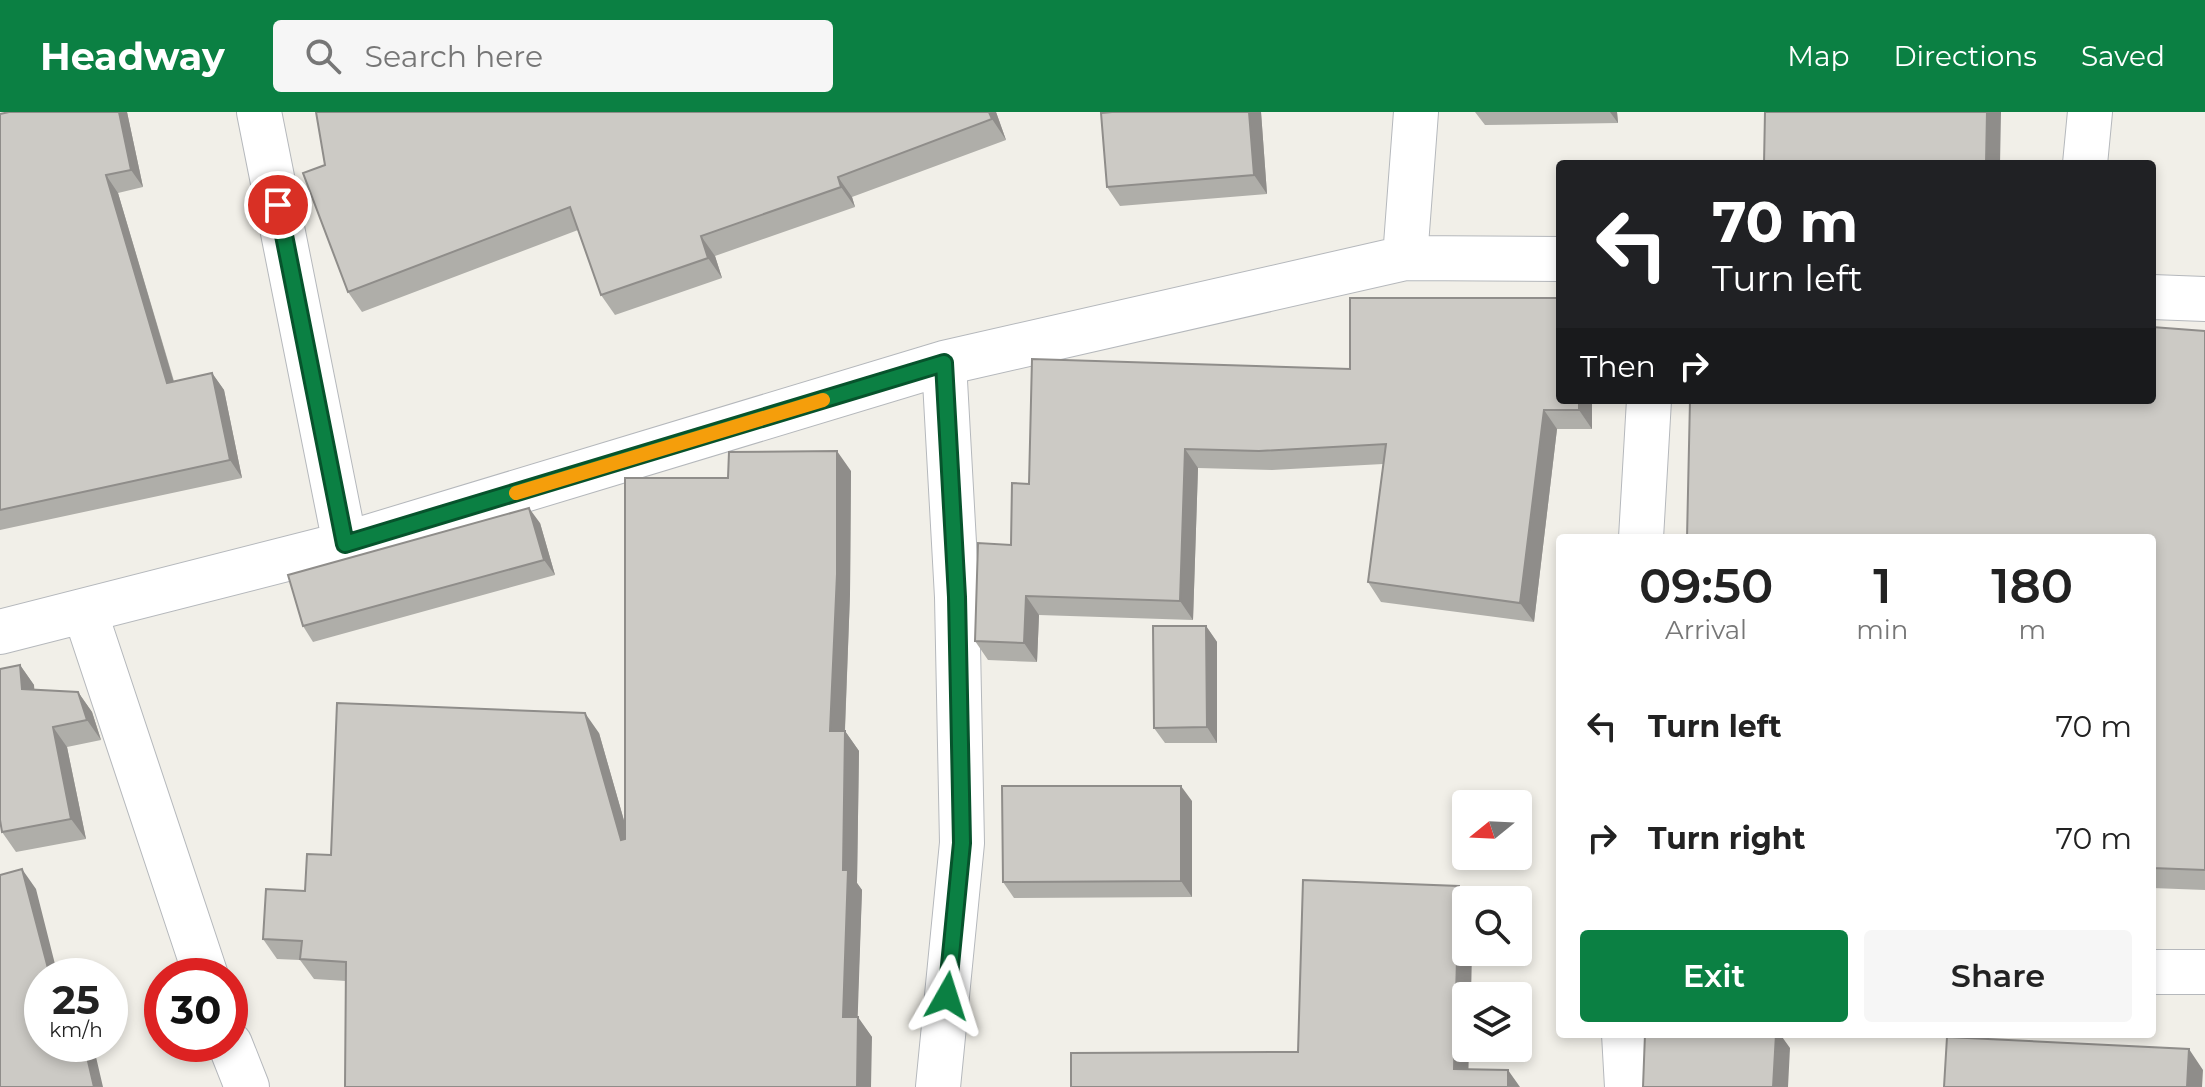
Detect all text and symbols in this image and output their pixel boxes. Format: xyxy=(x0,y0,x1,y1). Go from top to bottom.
search box xyxy=(273,20,833,92)
text: Headway xyxy=(40,33,225,80)
icon: search xyxy=(301,34,345,78)
text: Search here xyxy=(365,38,543,75)
text: Map xyxy=(1787,39,1849,73)
text: Directions xyxy=(1893,39,2037,73)
text: Saved xyxy=(2081,39,2165,73)
pin xyxy=(244,171,312,239)
icon: arrive xyxy=(256,183,300,227)
text: 70 m xyxy=(1712,188,1858,256)
icon: left xyxy=(1580,192,1684,296)
text: Turn left xyxy=(1712,256,1863,300)
icon: right xyxy=(1672,344,1716,388)
text: Then xyxy=(1580,348,1656,385)
text: 09:50 xyxy=(1639,557,1773,615)
text: 1 xyxy=(1873,557,1891,615)
text: 180 xyxy=(1991,557,2073,615)
text: Arrival xyxy=(1665,614,1747,646)
text: min xyxy=(1856,614,1908,646)
text: m xyxy=(2018,614,2046,646)
icon: left xyxy=(1580,704,1624,748)
text: Turn left xyxy=(1648,708,1781,745)
text: 70 m xyxy=(2055,708,2132,745)
north arrow xyxy=(1452,790,1532,870)
map controls xyxy=(1452,790,1532,1062)
icon: right xyxy=(1580,816,1624,860)
text: Turn right xyxy=(1648,820,1805,857)
text: 70 m xyxy=(2055,820,2132,857)
button: search xyxy=(1452,886,1532,966)
button: Exit xyxy=(1580,930,1848,1022)
button: Share xyxy=(1864,930,2132,1022)
position arrow xyxy=(905,954,989,1038)
speed limit sign: 30 xyxy=(144,958,248,1062)
text: 25 xyxy=(52,975,100,1024)
button: layers xyxy=(1452,982,1532,1062)
text: km/h xyxy=(49,1018,103,1042)

